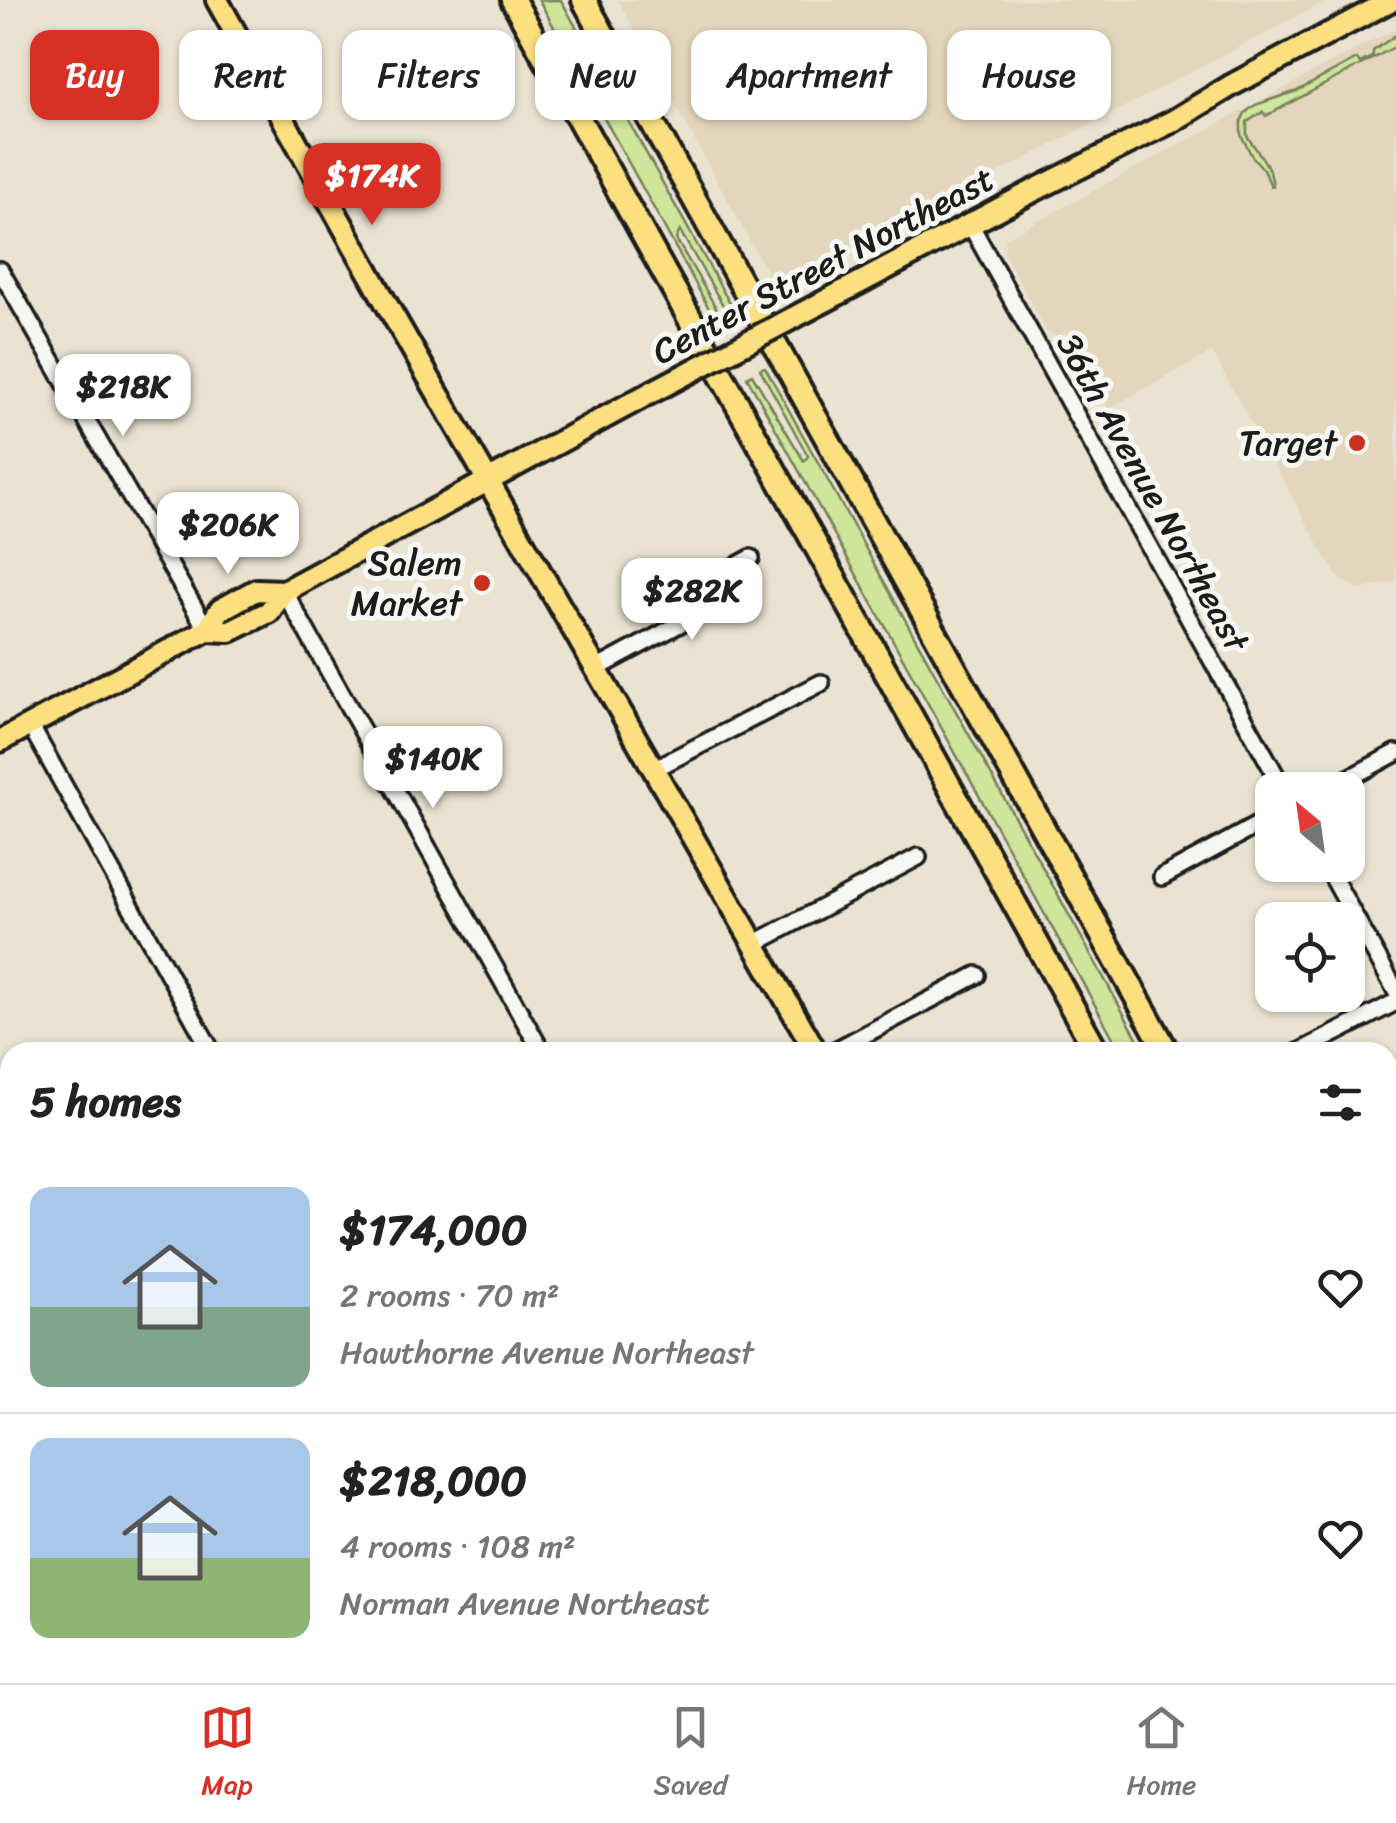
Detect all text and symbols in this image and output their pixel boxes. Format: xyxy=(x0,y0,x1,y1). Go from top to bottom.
chip: Buy xyxy=(30,30,159,120)
chip: Rent xyxy=(179,30,322,120)
chip: Filters xyxy=(342,30,515,120)
chip: New xyxy=(535,30,671,120)
chip: Apartment xyxy=(691,30,927,120)
chip: House xyxy=(947,30,1111,120)
pin: $174K xyxy=(302,143,442,228)
text: $174K xyxy=(326,147,419,204)
street label: Center Street Northeast xyxy=(640,148,1006,382)
street label: 36th Avenue Northeast xyxy=(1039,321,1268,665)
pin: $218K xyxy=(53,354,193,439)
text: $218K xyxy=(77,358,169,415)
place label: Target xyxy=(1239,412,1339,474)
marker: Target xyxy=(1346,432,1368,454)
pin: $206K xyxy=(158,492,298,577)
text: $206K xyxy=(179,496,277,553)
place label: Salem Market xyxy=(351,532,464,634)
pin: $282K xyxy=(622,558,762,643)
text: $282K xyxy=(643,562,741,619)
marker: Salem Market xyxy=(471,572,493,594)
pin: $140K xyxy=(363,726,503,811)
text: $140K xyxy=(386,730,480,787)
north arrow xyxy=(1255,772,1365,882)
map controls xyxy=(1255,772,1365,1012)
button: locate xyxy=(1255,902,1365,1012)
text: 5 homes xyxy=(30,1065,181,1139)
icon: filters xyxy=(1313,1075,1368,1130)
text: $174,000 xyxy=(340,1193,527,1267)
icon: home xyxy=(110,1227,230,1347)
icon: heart xyxy=(1313,1260,1368,1315)
text: 2 rooms · 70 m² xyxy=(340,1267,559,1324)
text: Hawthorne Avenue Northeast xyxy=(340,1324,754,1381)
text: $218,000 xyxy=(340,1444,527,1518)
icon: home xyxy=(110,1478,230,1598)
icon: heart xyxy=(1313,1511,1368,1566)
text: 4 rooms · 108 m² xyxy=(340,1518,576,1575)
text: Norman Avenue Northeast xyxy=(340,1575,710,1632)
tab: Map xyxy=(200,1700,255,1809)
tab: Saved xyxy=(654,1700,727,1809)
tab: Home xyxy=(1127,1700,1196,1809)

